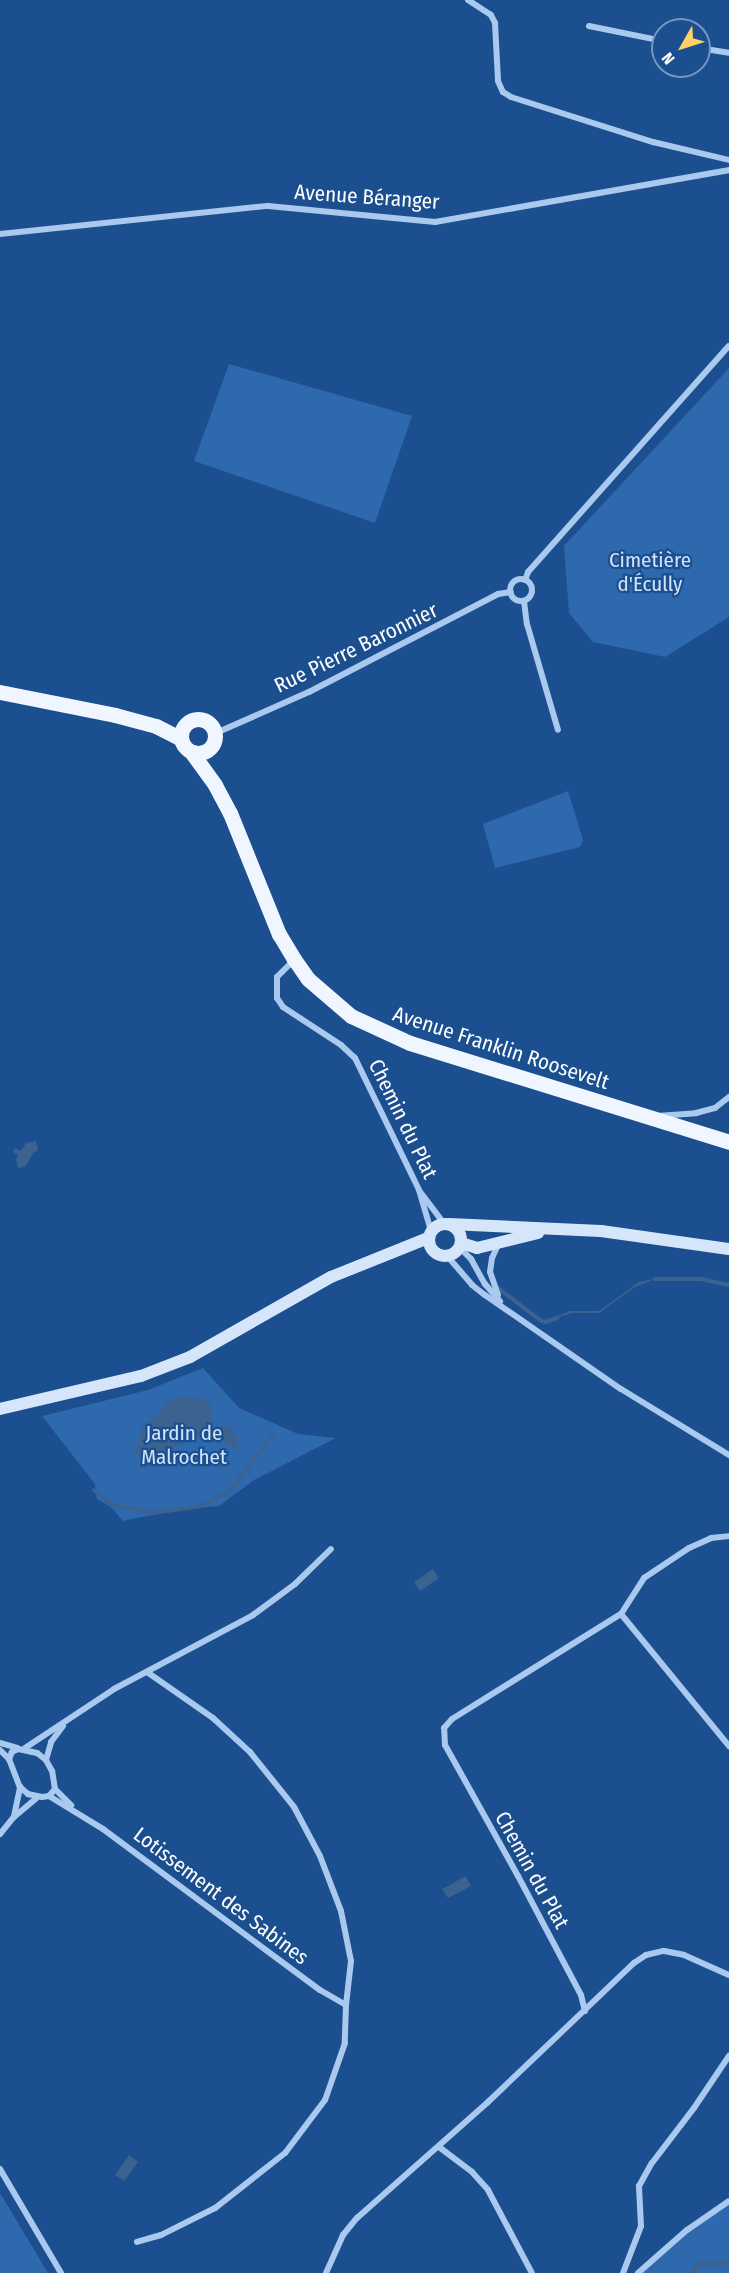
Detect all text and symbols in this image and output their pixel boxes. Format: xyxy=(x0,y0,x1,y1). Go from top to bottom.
north arrow xyxy=(651,18,711,78)
text: N xyxy=(658,49,679,68)
street label: Avenue Béranger xyxy=(294,179,440,215)
park label: Cimetière d'Écully xyxy=(609,547,691,597)
street label: Rue Pierre Baronnier xyxy=(270,598,442,698)
street label: Avenue Franklin Roosevelt xyxy=(390,1001,612,1095)
street label: Chemin du Plat xyxy=(363,1055,443,1183)
park label: Jardin de Malrochet xyxy=(141,1420,227,1470)
street label: Chemin du Plat xyxy=(489,1807,575,1933)
street label: Lotissement des Sabines xyxy=(129,1822,313,1970)

